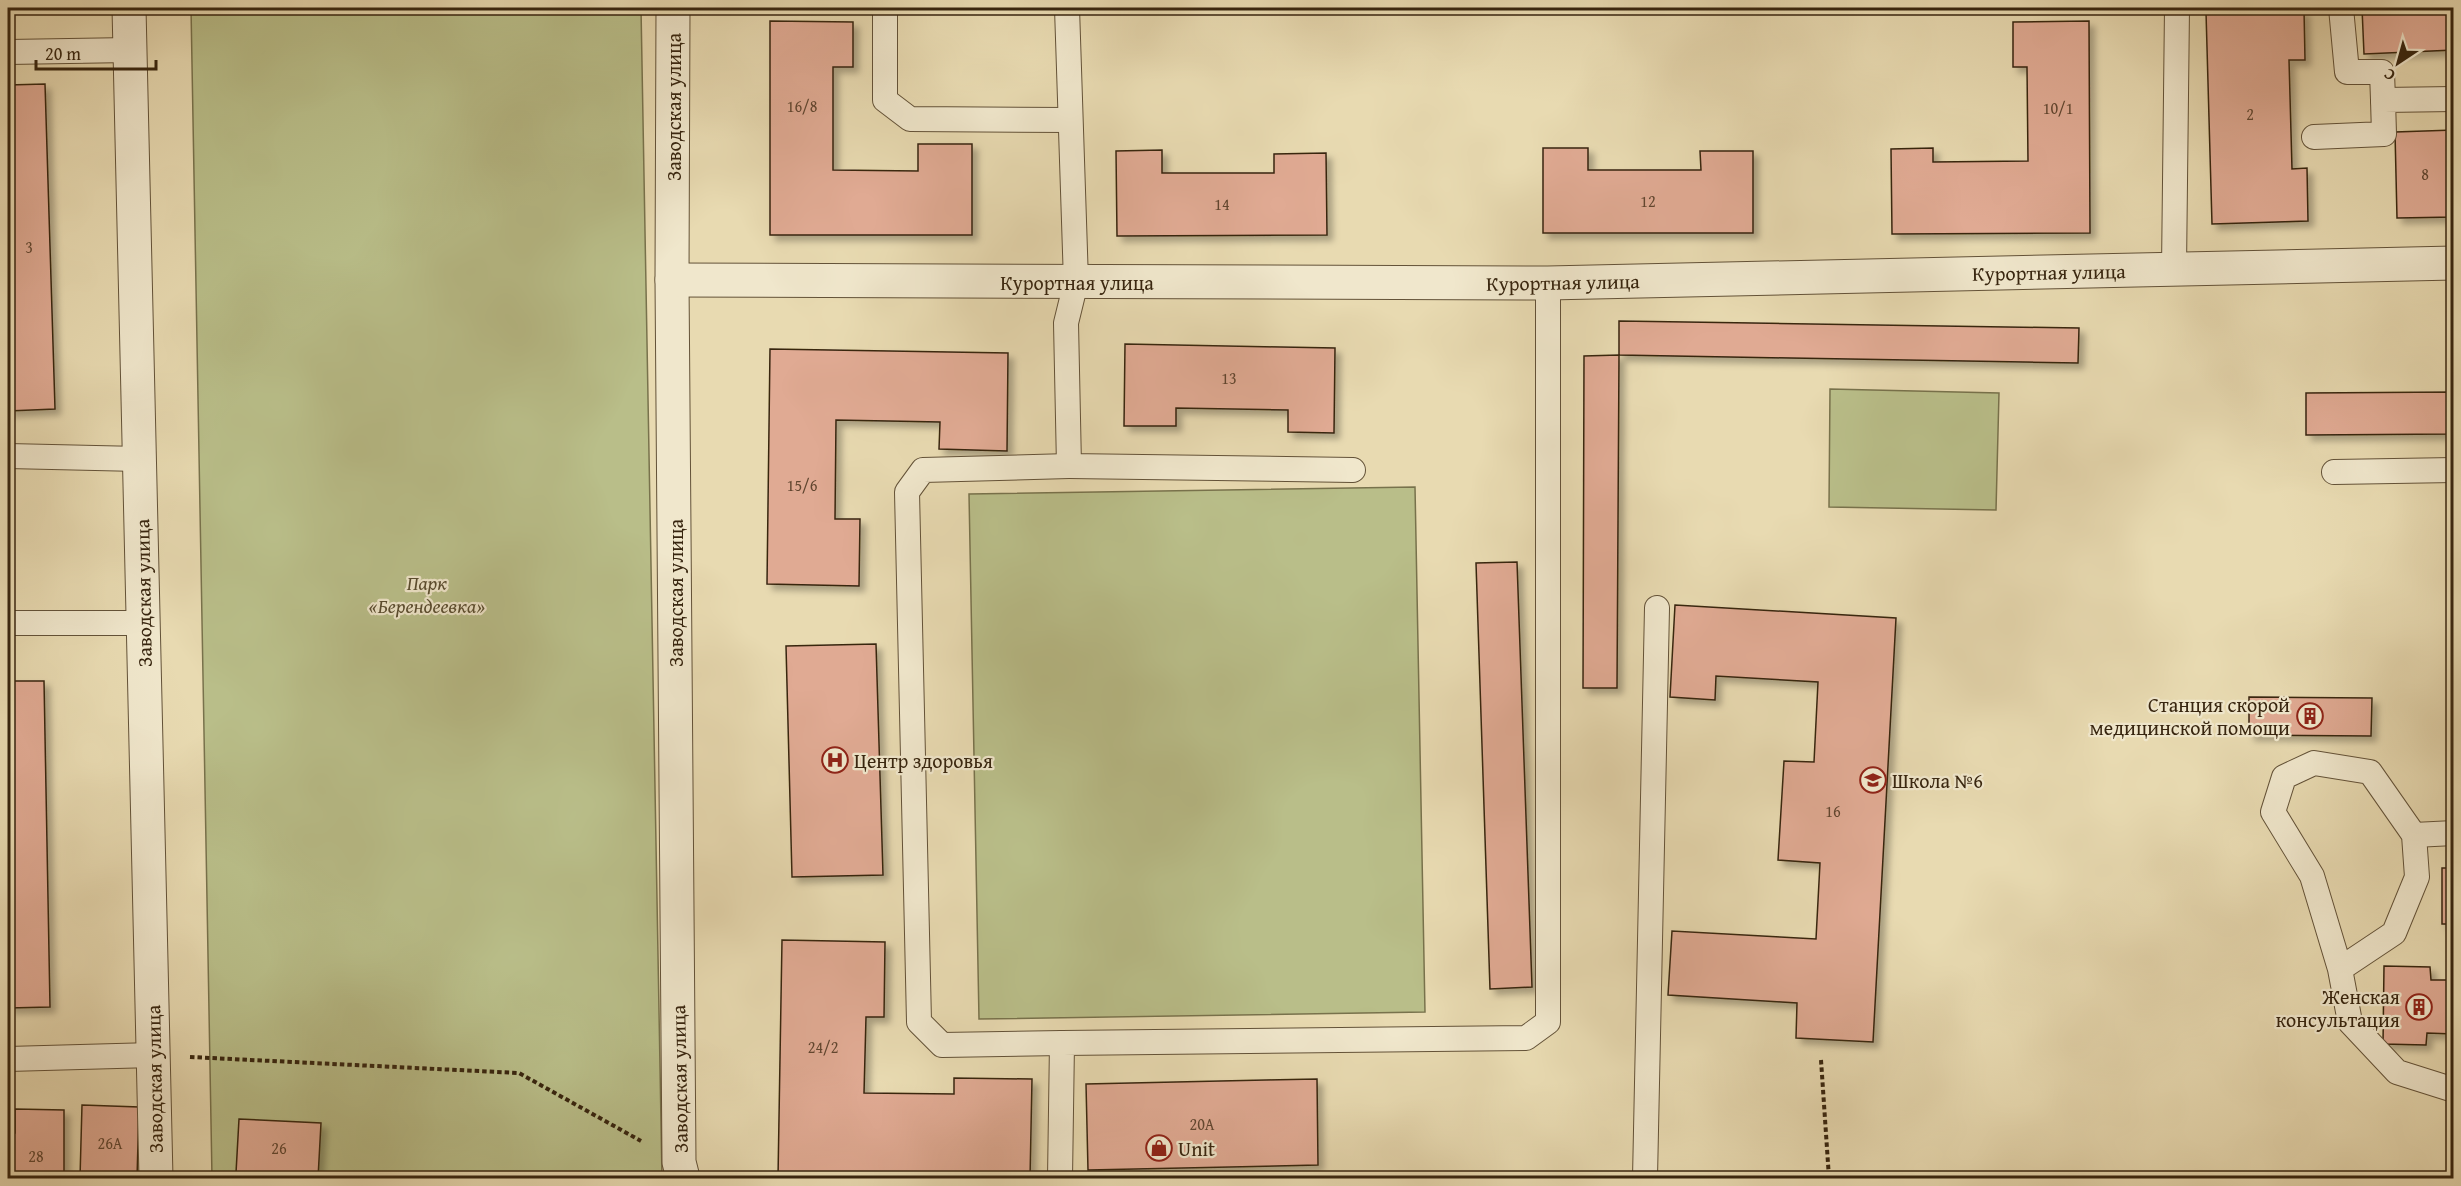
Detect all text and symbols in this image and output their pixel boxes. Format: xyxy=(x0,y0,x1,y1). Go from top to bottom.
street label: Заводская улица xyxy=(659,32,688,181)
scale bar xyxy=(36,33,156,71)
north arrow xyxy=(2368,33,2428,93)
text: 20 m xyxy=(45,40,81,67)
text: С xyxy=(2378,63,2400,88)
house number: 16/8 xyxy=(787,94,818,118)
house number: 10/1 xyxy=(2043,96,2073,120)
house number: 2 xyxy=(2246,102,2254,126)
house number: 8 xyxy=(2421,162,2429,186)
house number: 12 xyxy=(1640,189,1656,213)
house number: 14 xyxy=(1214,192,1230,216)
house number: 3 xyxy=(25,235,33,259)
street label: Курортная улица xyxy=(1972,256,2126,288)
street label: Курортная улица xyxy=(1486,266,1640,298)
street label: Курортная улица xyxy=(1000,268,1154,297)
house number: 13 xyxy=(1221,366,1237,390)
house number: 15/6 xyxy=(787,473,818,497)
street label: Заводская улица xyxy=(127,518,159,667)
street label: Заводская улица xyxy=(661,518,690,667)
park label: Парк «Берендеевка» xyxy=(369,568,485,620)
place label: Станция скорой медицинской помощи xyxy=(2090,690,2290,742)
building icon: Станция скорой медицинской помощи xyxy=(2295,701,2325,731)
hospital icon: Центр здоровья xyxy=(820,745,850,775)
place label: Центр здоровья xyxy=(854,746,993,775)
school or university icon: Школа №6 xyxy=(1858,765,1888,795)
place label: Школа №6 xyxy=(1892,766,1983,795)
house number: 16 xyxy=(1825,799,1841,823)
place label: Женская консультация xyxy=(2276,982,2400,1034)
building icon: Женская консультация xyxy=(2404,992,2434,1022)
street label: Заводская улица xyxy=(138,1004,170,1153)
street label: Заводская улица xyxy=(663,1004,695,1153)
house number: 24/2 xyxy=(808,1035,838,1059)
house number: 20А xyxy=(1189,1112,1215,1136)
house number: 26А xyxy=(97,1131,123,1155)
shop icon: Unit xyxy=(1144,1133,1174,1163)
place label: Unit xyxy=(1178,1134,1215,1163)
house number: 26 xyxy=(271,1136,287,1160)
house number: 28 xyxy=(28,1144,44,1168)

